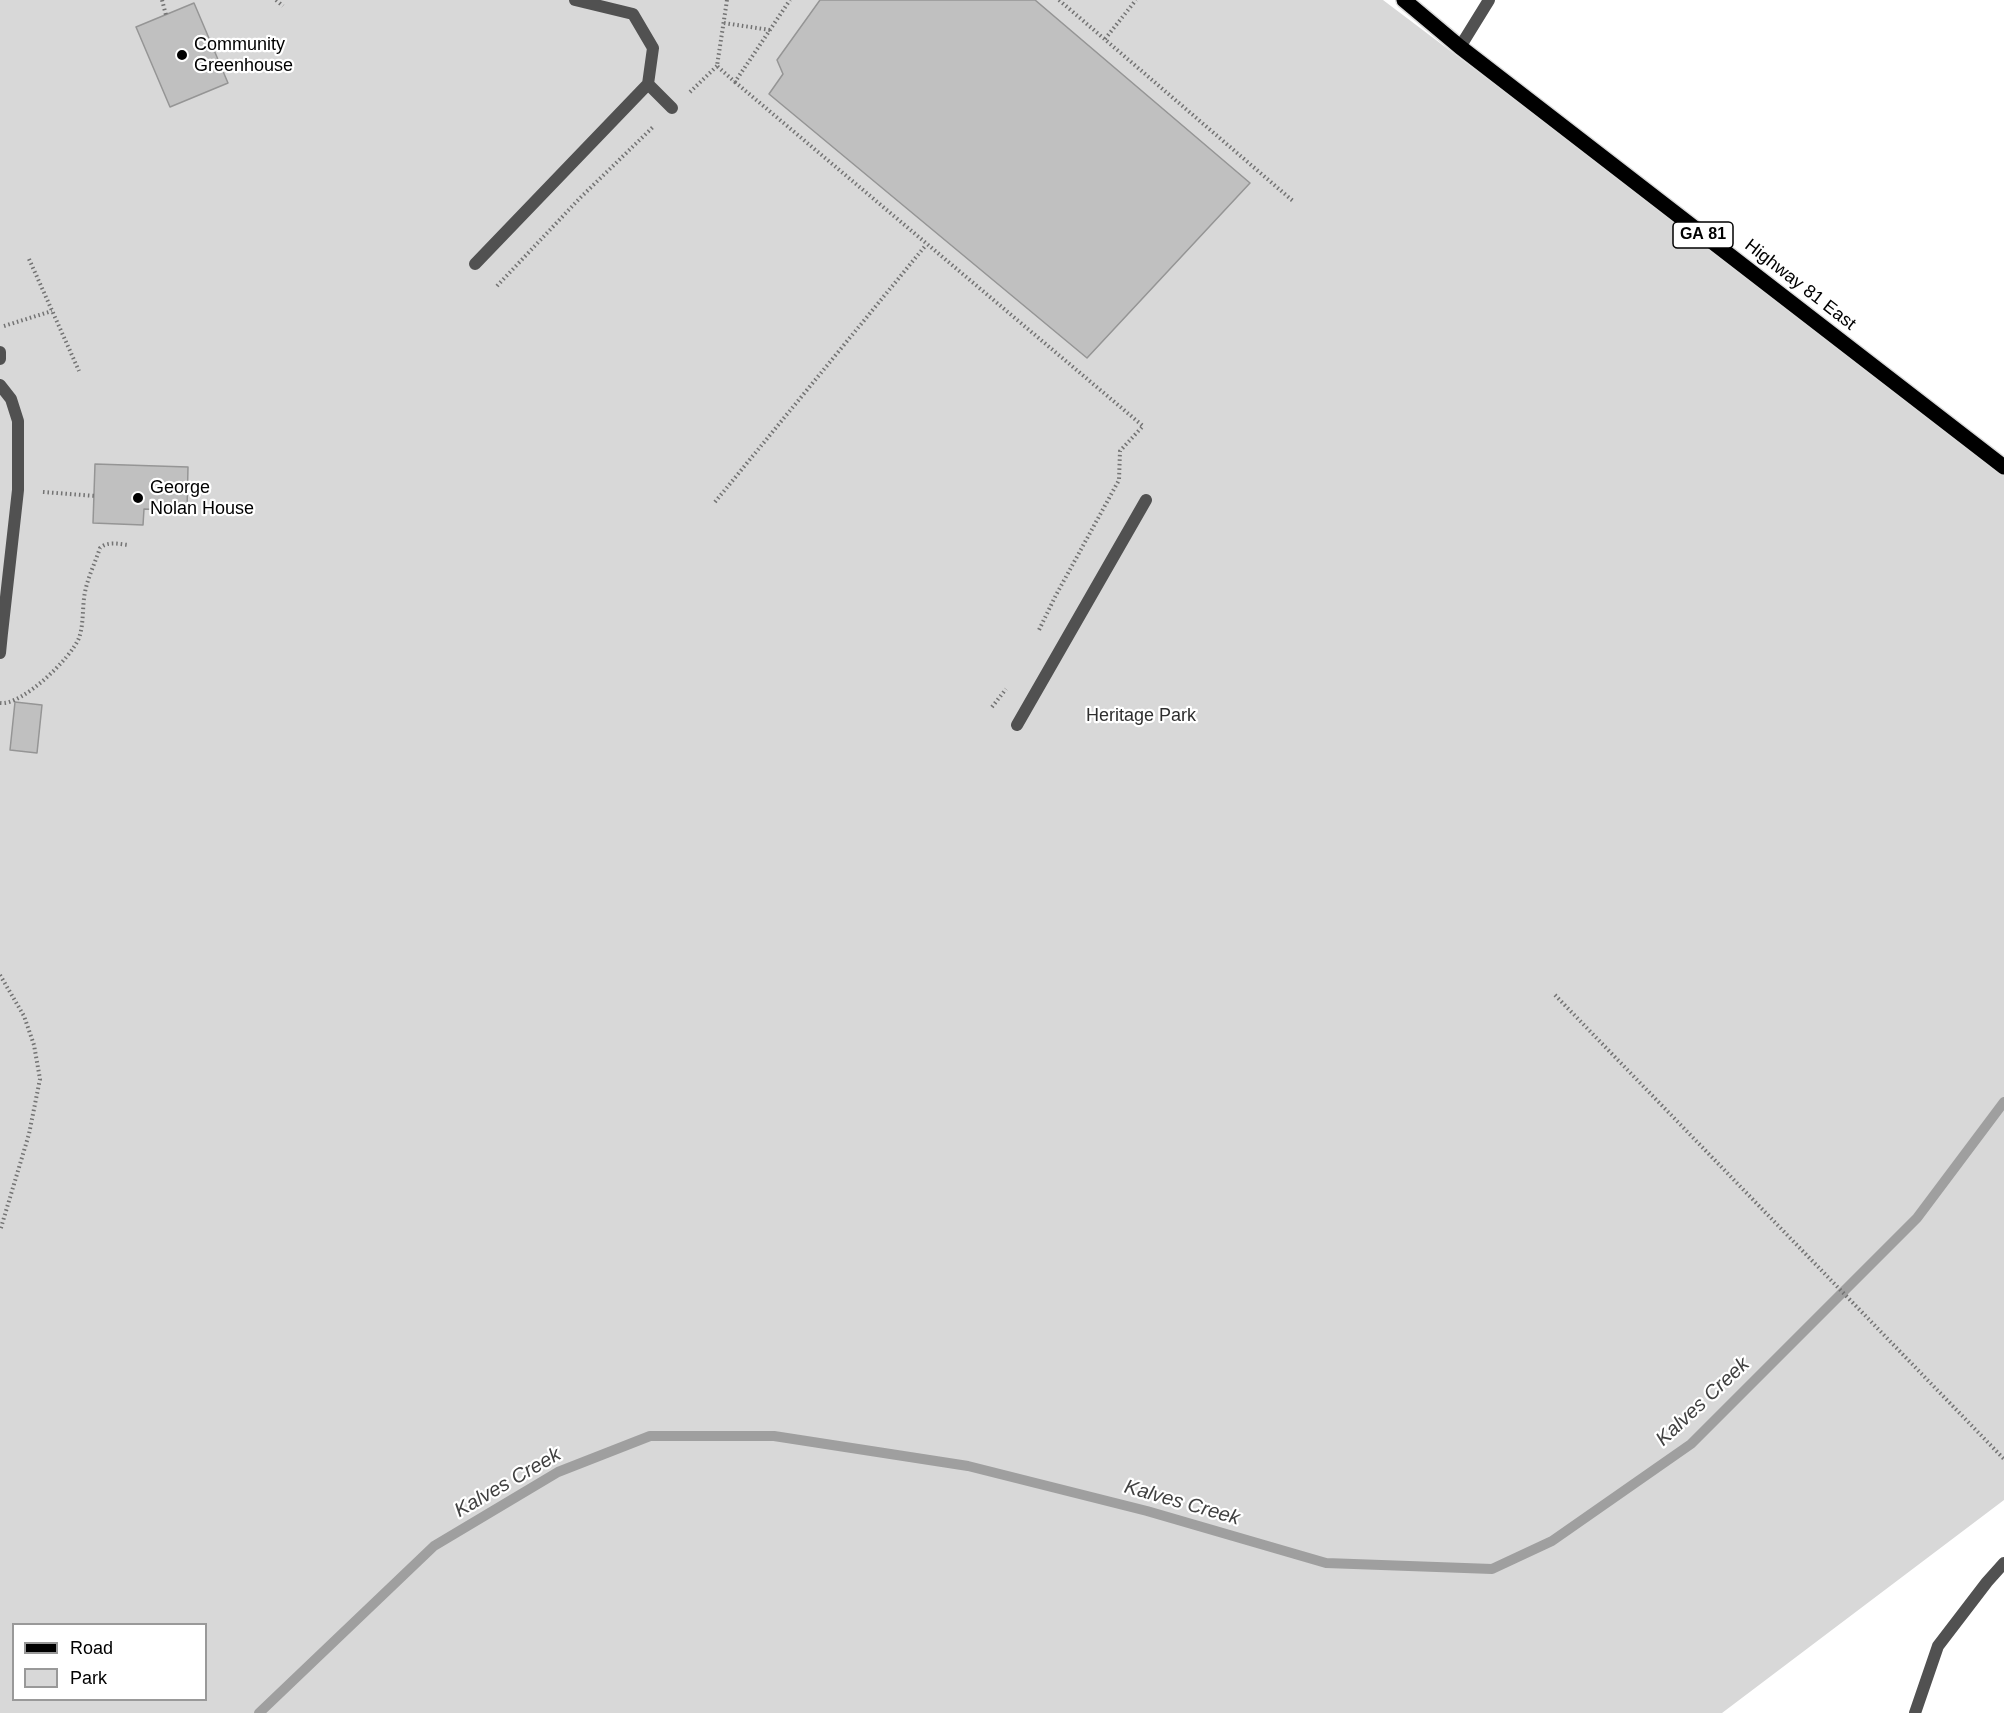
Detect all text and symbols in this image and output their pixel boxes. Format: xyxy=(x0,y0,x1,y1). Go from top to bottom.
place label: Community Greenhouse xyxy=(194,34,293,76)
marker: Community Greenhouse xyxy=(175,48,189,62)
road number: GA 81 xyxy=(1673,222,1733,248)
street label: Highway 81 East xyxy=(1740,235,1860,335)
place label: George Nolan House xyxy=(150,477,254,520)
marker: George Nolan House xyxy=(131,491,145,505)
park label: Heritage Park xyxy=(1086,705,1196,727)
water label: Kalves Creek xyxy=(1651,1353,1755,1451)
water label: Kalves Creek xyxy=(450,1443,566,1523)
water label: Kalves Creek xyxy=(1122,1475,1242,1531)
legend xyxy=(12,1623,207,1701)
text: Road xyxy=(70,1638,113,1658)
text: Park xyxy=(70,1668,107,1688)

